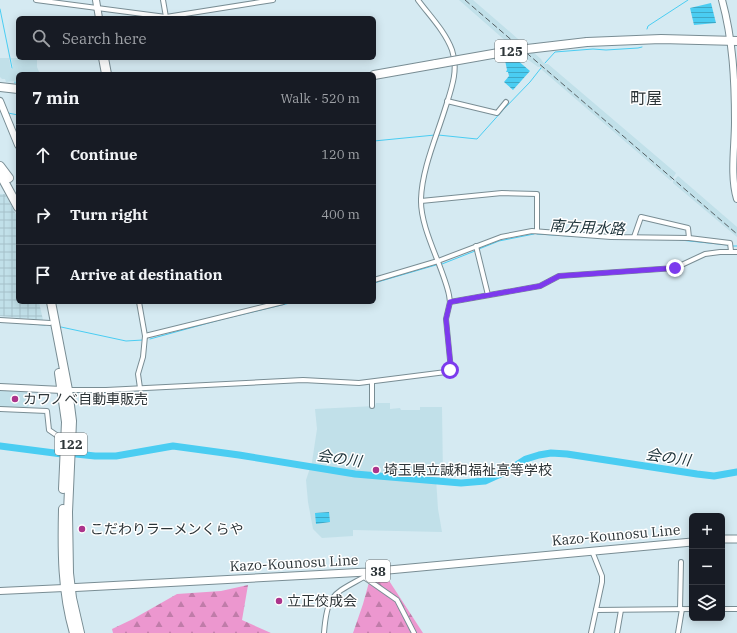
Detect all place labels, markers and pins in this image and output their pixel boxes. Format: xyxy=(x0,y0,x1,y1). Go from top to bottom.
place label: カワノベ自動車販売 xyxy=(23,390,148,408)
marker: カワノベ自動車販売 xyxy=(10,394,20,404)
place label: 埼玉県立誠和福祉高等学校 xyxy=(384,461,552,479)
marker: 埼玉県立誠和福祉高等学校 xyxy=(371,465,381,475)
place label: こだわりラーメンくらや xyxy=(90,520,243,538)
marker: こだわりラーメンくらや xyxy=(77,524,87,534)
place label: 立正佼成会 xyxy=(287,592,357,610)
marker: 立正佼成会 xyxy=(274,596,284,606)

